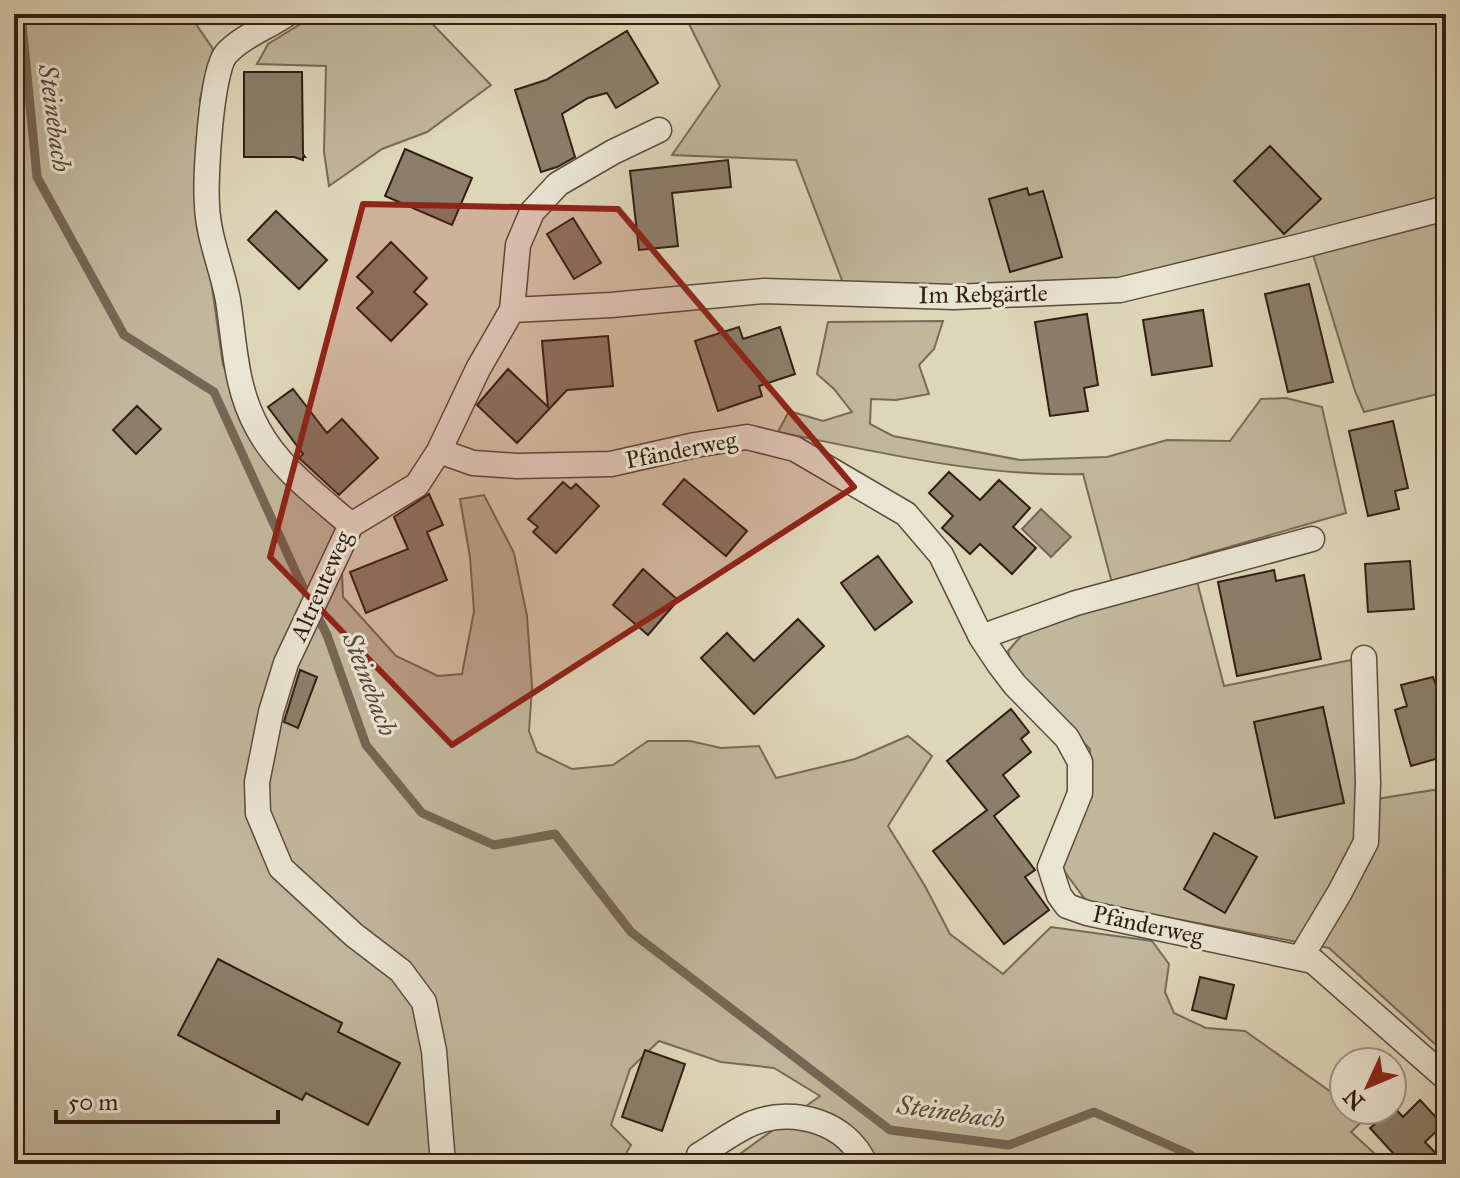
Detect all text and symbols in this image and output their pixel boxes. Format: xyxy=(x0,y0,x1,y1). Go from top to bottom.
water label: Steinebach xyxy=(31,61,78,174)
street label: Im Rebgärtle xyxy=(918,278,1048,310)
street label: Pfänderweg xyxy=(623,424,740,475)
street label: Altreuteweg xyxy=(283,525,359,647)
water label: Steinebach xyxy=(335,627,404,741)
street label: Pfänderweg xyxy=(1090,899,1207,952)
north arrow xyxy=(1328,1046,1408,1126)
scale bar xyxy=(56,1074,278,1124)
text: N xyxy=(1338,1083,1370,1116)
text: 50 m xyxy=(68,1087,118,1117)
water label: Steinebach xyxy=(894,1088,1007,1135)

